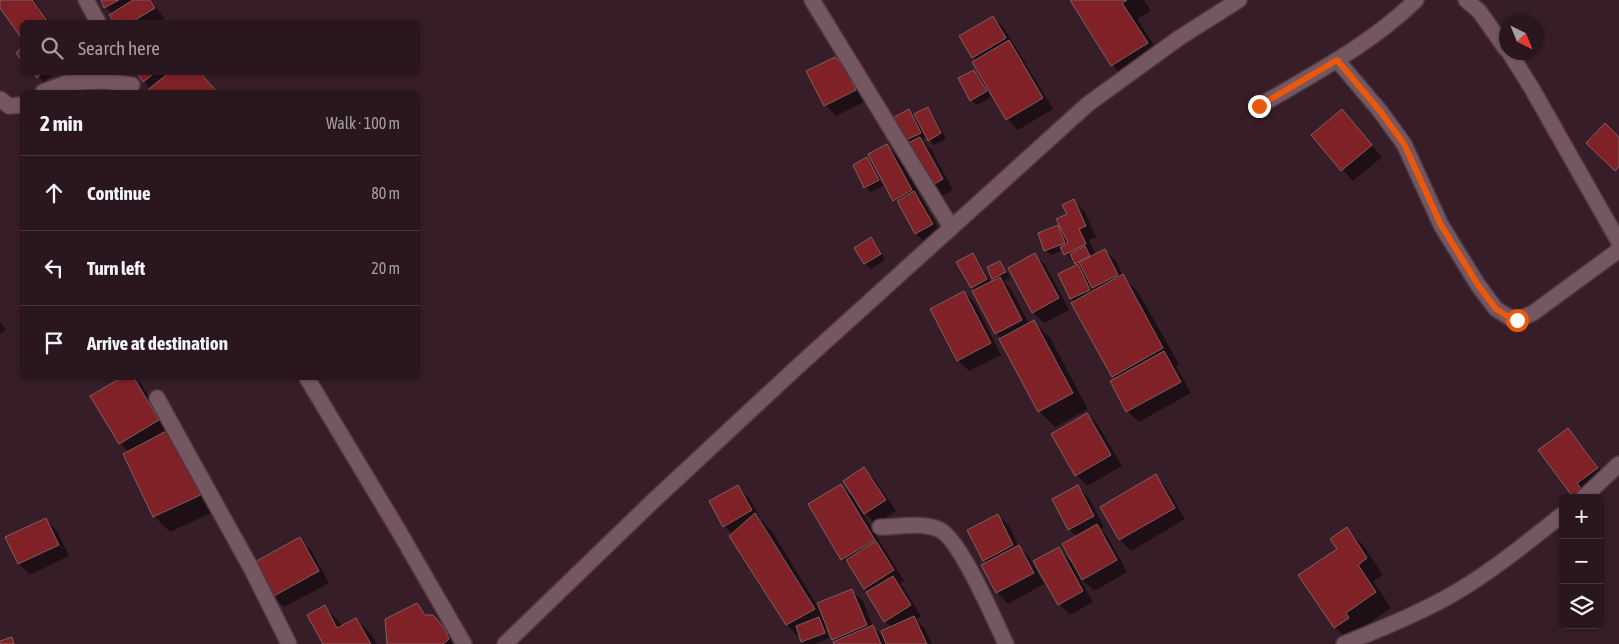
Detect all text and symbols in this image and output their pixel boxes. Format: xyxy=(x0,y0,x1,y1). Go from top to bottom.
north arrow xyxy=(1499,15,1544,60)
search box xyxy=(20,20,420,75)
icon: search xyxy=(38,34,66,62)
text: Search here xyxy=(78,37,160,59)
route end xyxy=(1248,95,1271,118)
text: 2 min xyxy=(40,111,83,135)
text: Walk · 100 m xyxy=(326,114,400,132)
icon: ahead xyxy=(40,179,68,207)
text: Continue xyxy=(87,182,151,204)
text: 80 m xyxy=(371,184,400,202)
icon: left xyxy=(40,254,68,282)
text: Turn left xyxy=(87,257,145,279)
text: 20 m xyxy=(371,259,400,277)
route start xyxy=(1506,309,1529,332)
icon: arrive xyxy=(40,329,68,357)
text: Arrive at destination xyxy=(87,332,228,354)
map controls xyxy=(1559,494,1604,629)
button: + xyxy=(1559,494,1604,539)
button: − xyxy=(1559,539,1604,584)
button: layers xyxy=(1559,584,1604,629)

